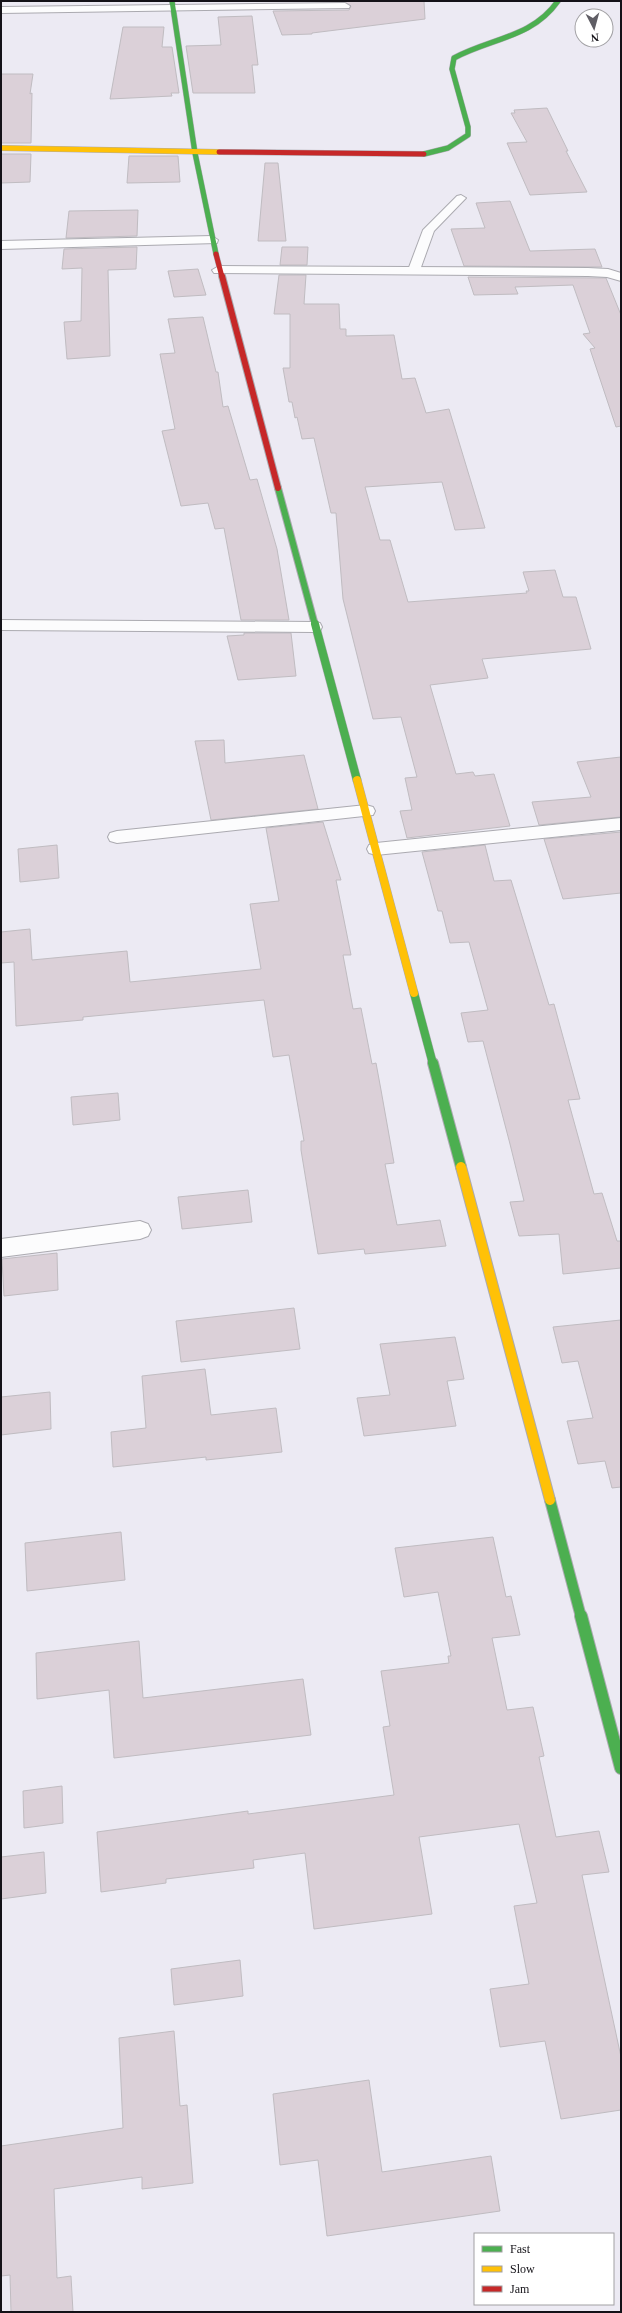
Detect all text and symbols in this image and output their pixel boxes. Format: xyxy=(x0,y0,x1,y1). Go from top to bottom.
north arrow xyxy=(574,8,614,48)
text: N xyxy=(590,32,600,44)
legend xyxy=(474,2233,614,2305)
text: Fast xyxy=(510,2242,531,2256)
text: Slow xyxy=(510,2262,535,2276)
text: Jam xyxy=(510,2282,530,2296)

